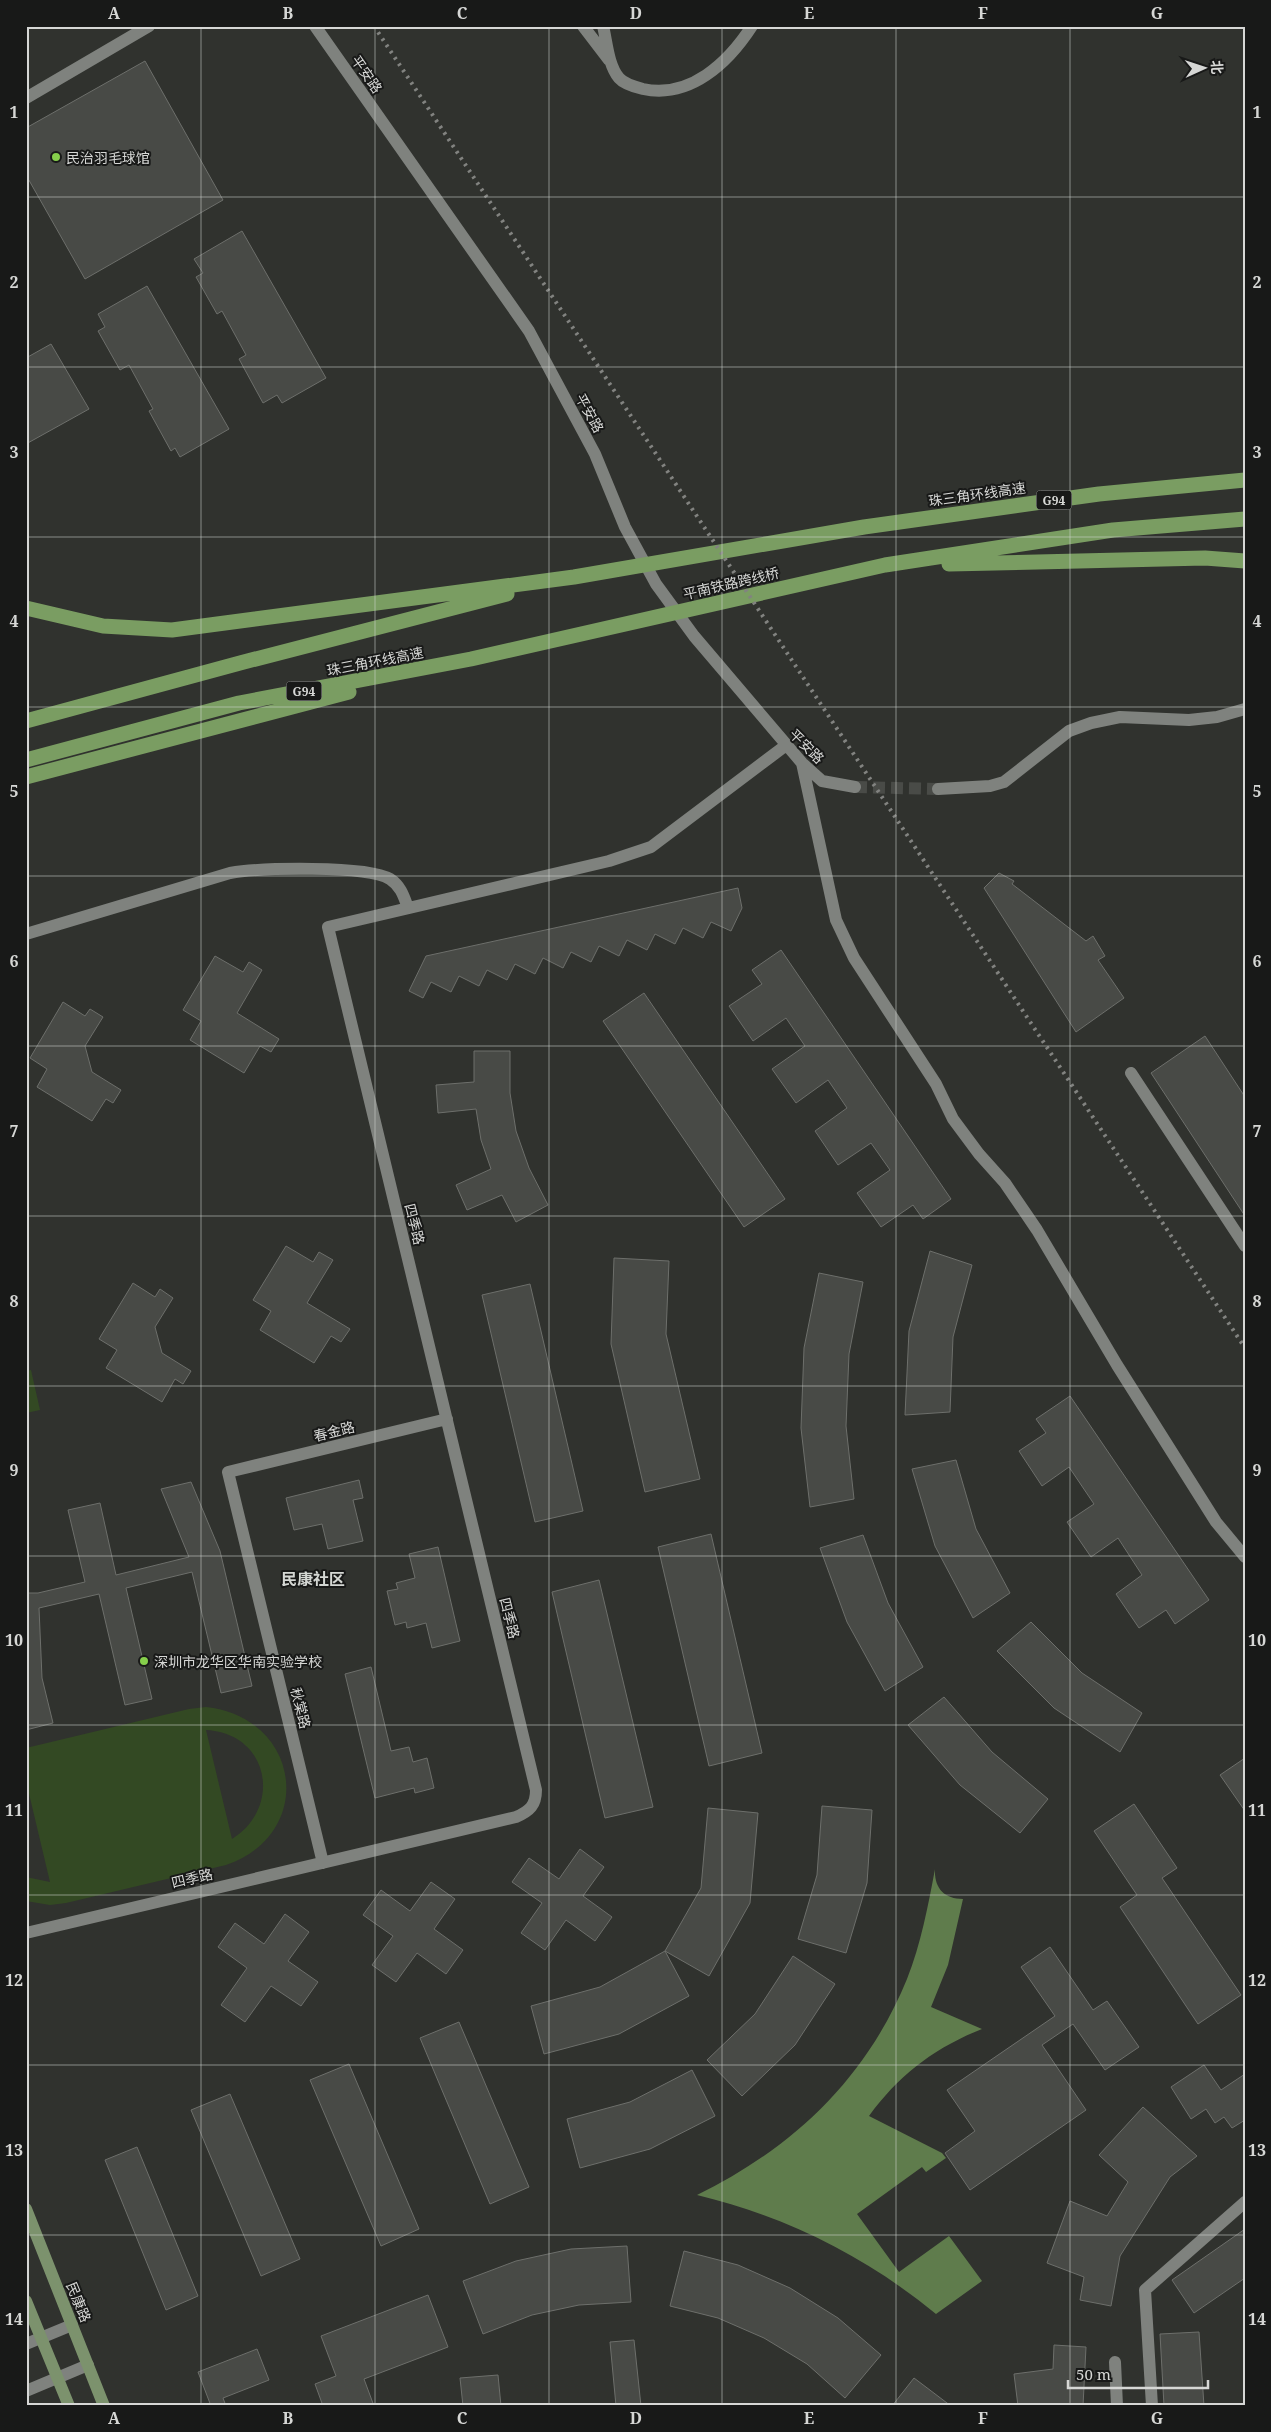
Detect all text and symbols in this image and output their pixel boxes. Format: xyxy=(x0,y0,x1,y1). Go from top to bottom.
text: A xyxy=(108,2,121,24)
text: B xyxy=(283,2,294,24)
text: C xyxy=(457,2,468,24)
text: D xyxy=(630,2,642,24)
text: E xyxy=(804,2,814,24)
text: F xyxy=(978,2,988,24)
text: G xyxy=(1151,2,1163,24)
north arrow xyxy=(1178,42,1228,92)
street label: 平安路 xyxy=(347,51,387,97)
text: 北 xyxy=(1208,60,1227,75)
text: 1 xyxy=(9,101,19,123)
text: 1 xyxy=(1252,101,1262,123)
place label: 民治羽毛球馆 xyxy=(66,148,150,167)
marker: 民治羽毛球馆 xyxy=(50,151,62,163)
text: 2 xyxy=(9,271,19,293)
text: 2 xyxy=(1252,271,1262,293)
street label: 平安路 xyxy=(572,390,608,436)
text: 3 xyxy=(9,441,19,463)
text: 3 xyxy=(1252,441,1262,463)
street label: 珠三角环线高速 xyxy=(927,478,1027,510)
road number: G94 xyxy=(1036,490,1072,510)
street label: 平南铁路跨线桥 xyxy=(681,563,781,603)
text: 4 xyxy=(9,610,19,632)
text: 4 xyxy=(1252,610,1262,632)
street label: 珠三角环线高速 xyxy=(325,642,425,680)
road number: G94 xyxy=(286,681,322,700)
street label: 平安路 xyxy=(785,724,829,768)
text: 5 xyxy=(9,780,19,802)
text: 5 xyxy=(1252,780,1262,802)
text: 6 xyxy=(9,950,19,972)
text: 6 xyxy=(1252,950,1262,972)
text: 7 xyxy=(9,1120,19,1142)
text: 7 xyxy=(1252,1120,1262,1142)
street label: 四季路 xyxy=(401,1201,429,1247)
text: 8 xyxy=(9,1290,19,1312)
text: 8 xyxy=(1252,1290,1262,1312)
street label: 春金路 xyxy=(311,1417,357,1445)
text: 9 xyxy=(9,1459,19,1481)
text: 9 xyxy=(1252,1459,1262,1481)
district label: 民康社区 xyxy=(281,1568,345,1590)
street label: 四季路 xyxy=(496,1595,524,1641)
text: 10 xyxy=(5,1629,23,1651)
text: 10 xyxy=(1248,1629,1266,1651)
place label: 深圳市龙华区华南实验学校 xyxy=(154,1652,322,1671)
marker: 深圳市龙华区华南实验学校 xyxy=(138,1655,150,1667)
street label: 秋棠路 xyxy=(287,1685,315,1731)
text: 11 xyxy=(5,1799,23,1821)
text: 11 xyxy=(1248,1799,1266,1821)
street label: 四季路 xyxy=(169,1864,215,1892)
text: 12 xyxy=(5,1969,23,1991)
text: 12 xyxy=(1248,1969,1266,1991)
text: 13 xyxy=(5,2139,23,2161)
text: 13 xyxy=(1248,2139,1266,2161)
street label: 民康路 xyxy=(62,2279,96,2325)
text: 14 xyxy=(5,2308,23,2330)
text: 14 xyxy=(1248,2308,1266,2330)
scale bar xyxy=(1068,2357,1208,2389)
text: 50 m xyxy=(1076,2364,1111,2384)
text: A xyxy=(108,2407,121,2429)
text: B xyxy=(283,2407,294,2429)
text: C xyxy=(457,2407,468,2429)
text: D xyxy=(630,2407,642,2429)
text: E xyxy=(804,2407,814,2429)
text: F xyxy=(978,2407,988,2429)
text: G xyxy=(1151,2407,1163,2429)

